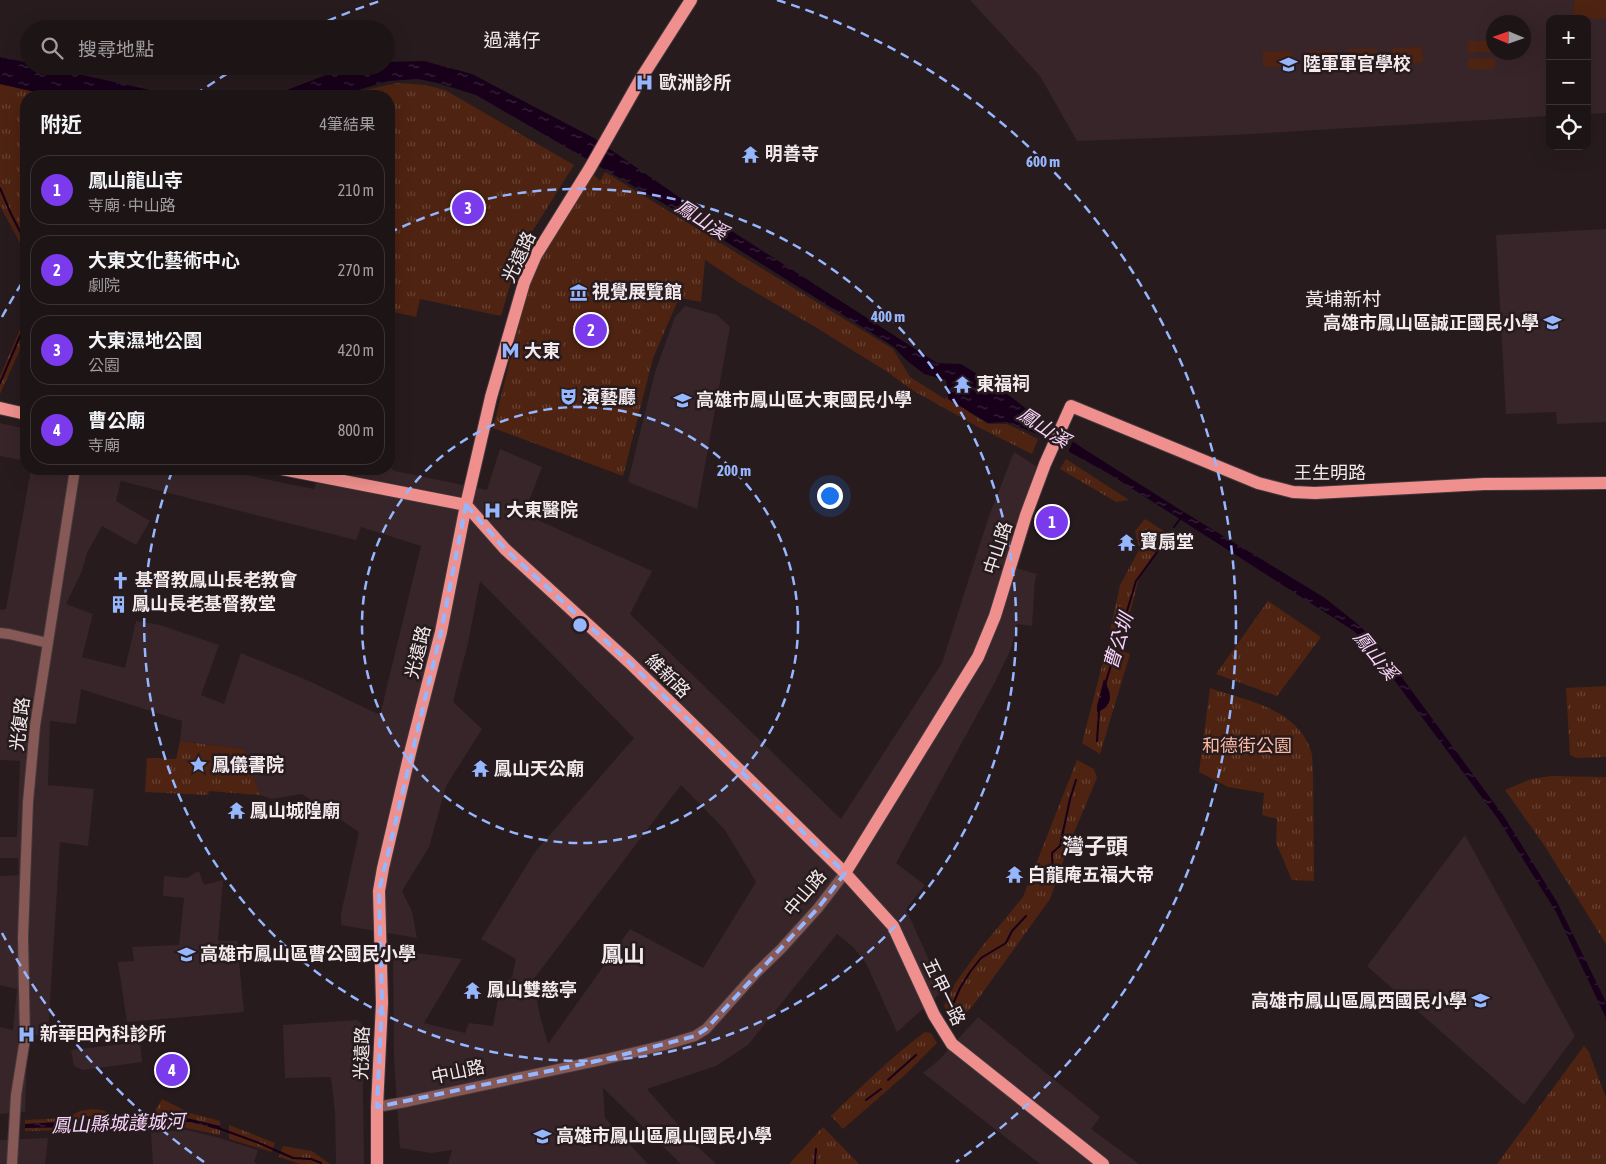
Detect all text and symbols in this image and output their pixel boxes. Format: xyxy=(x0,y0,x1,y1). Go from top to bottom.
north arrow xyxy=(1486,15,1531,60)
map controls xyxy=(1546,15,1591,150)
button: + xyxy=(1546,15,1591,60)
search box xyxy=(20,20,395,75)
district label: 過溝仔 xyxy=(483,29,541,51)
icon: search xyxy=(38,34,66,62)
text: 搜尋地點 xyxy=(78,38,154,60)
place label: 陸軍軍官學校 xyxy=(1303,53,1411,74)
school or university icon: 陸軍軍官學校 xyxy=(1279,54,1299,74)
button: − xyxy=(1546,60,1591,105)
place label: 歐洲診所 xyxy=(659,72,731,93)
hospital icon: 歐洲診所 xyxy=(635,73,655,93)
button: locate xyxy=(1546,105,1591,150)
text: 附近 xyxy=(40,112,82,136)
text: 4筆結果 xyxy=(319,115,375,133)
place label: 明善寺 xyxy=(765,143,819,164)
temple icon: 明善寺 xyxy=(741,144,761,164)
text: 600 m xyxy=(1026,153,1060,170)
text: 鳳山龍山寺 xyxy=(88,169,183,191)
text: 1 xyxy=(53,181,61,199)
text: 210 m xyxy=(338,181,374,199)
pin: 3 xyxy=(452,189,484,227)
water label: 鳳山溪 xyxy=(672,195,735,245)
text: 寺廟 · 中山路 xyxy=(88,196,176,214)
street label: 光遠路 xyxy=(498,228,539,286)
text: 大東文化藝術中心 xyxy=(88,249,240,271)
text: 2 xyxy=(53,261,61,279)
text: 270 m xyxy=(338,261,374,279)
text: 劇院 xyxy=(88,276,120,294)
place label: 視覺展覽館 xyxy=(592,281,682,302)
museum icon: 視覺展覽館 xyxy=(568,282,588,302)
district label: 黃埔新村 xyxy=(1305,288,1381,310)
text: 400 m xyxy=(870,308,905,325)
pin: 2 xyxy=(575,311,607,349)
place label: 高雄市鳳山區誠正國民小學 xyxy=(1323,312,1539,333)
school or university icon: 高雄市鳳山區誠正國民小學 xyxy=(1543,313,1563,333)
text: 大東濕地公園 xyxy=(88,329,202,351)
place label: 大東 xyxy=(524,340,560,361)
text: 3 xyxy=(53,341,61,359)
text: 420 m xyxy=(338,341,374,359)
metro station icon: 大東 xyxy=(500,341,520,361)
text: 公園 xyxy=(88,356,120,374)
place label: 東福祠 xyxy=(976,373,1030,394)
temple icon: 東福祠 xyxy=(952,374,972,394)
place label: 演藝廳 xyxy=(582,386,636,407)
theatre icon: 演藝廳 xyxy=(558,387,578,407)
place label: 高雄市鳳山區大東國民小學 xyxy=(696,389,912,410)
school or university icon: 高雄市鳳山區大東國民小學 xyxy=(672,390,692,410)
water label: 鳳山溪 xyxy=(1014,402,1076,453)
text: 曹公廟 xyxy=(88,409,145,431)
text: 4 xyxy=(53,421,61,439)
text: 800 m xyxy=(338,421,374,439)
text: 寺廟 xyxy=(88,436,120,454)
text: 200 m xyxy=(717,462,751,479)
street label: 王生明路 xyxy=(1294,462,1366,483)
your location xyxy=(817,483,843,509)
place label: 大東醫院 xyxy=(506,499,578,520)
hospital icon: 大東醫院 xyxy=(482,500,502,520)
pin: 1 xyxy=(1036,503,1068,541)
street label: 中山路 xyxy=(979,519,1016,577)
place label: 寶扇堂 xyxy=(1140,531,1194,552)
temple icon: 寶扇堂 xyxy=(1116,532,1136,552)
place label: 基督教鳳山長老教會 xyxy=(135,569,298,590)
church icon: 基督教鳳山長老教會 xyxy=(111,570,131,590)
place label: 鳳山長老基督教堂 xyxy=(132,593,276,614)
building icon: 鳳山長老基督教堂 xyxy=(108,594,128,614)
water label: 曹公圳 xyxy=(1099,608,1138,671)
centre of rings xyxy=(571,616,589,634)
street label: 光遠路 xyxy=(401,623,434,681)
water label: 鳳山溪 xyxy=(1350,626,1404,686)
street label: 維新路 xyxy=(642,649,695,702)
street label: 光復路 xyxy=(6,696,33,752)
park label: 和德街公園 xyxy=(1202,735,1292,756)
place label: 鳳儀書院 xyxy=(212,754,284,775)
place icon: 鳳儀書院 xyxy=(188,755,208,775)
place label: 鳳山天公廟 xyxy=(494,758,584,779)
temple icon: 鳳山天公廟 xyxy=(470,759,490,779)
place label: 鳳山城隍廟 xyxy=(250,800,340,821)
temple icon: 鳳山城隍廟 xyxy=(226,801,246,821)
district label: 灣子頭 xyxy=(1062,833,1128,859)
place label: 白龍庵五福大帝 xyxy=(1028,864,1154,885)
street label: 中山路 xyxy=(779,865,830,920)
temple icon: 白龍庵五福大帝 xyxy=(1004,865,1024,885)
district label: 鳳山 xyxy=(601,941,645,967)
place label: 高雄市鳳山區曹公國民小學 xyxy=(200,943,416,964)
school or university icon: 高雄市鳳山區曹公國民小學 xyxy=(176,944,196,964)
street label: 五甲一路 xyxy=(919,955,970,1029)
place label: 鳳山雙慈亭 xyxy=(487,979,577,1000)
temple icon: 鳳山雙慈亭 xyxy=(463,980,483,1000)
place label: 高雄市鳳山區鳳西國民小學 xyxy=(1251,990,1467,1011)
school or university icon: 高雄市鳳山區鳳西國民小學 xyxy=(1471,991,1491,1011)
place label: 新華田內科診所 xyxy=(40,1023,166,1044)
hospital icon: 新華田內科診所 xyxy=(16,1024,36,1044)
street label: 光遠路 xyxy=(350,1026,373,1080)
pin: 4 xyxy=(156,1051,188,1089)
street label: 中山路 xyxy=(429,1056,486,1087)
water label: 鳳山縣城護城河 xyxy=(51,1110,189,1136)
place label: 高雄市鳳山區鳳山國民小學 xyxy=(556,1125,772,1146)
school or university icon: 高雄市鳳山區鳳山國民小學 xyxy=(532,1126,552,1146)

